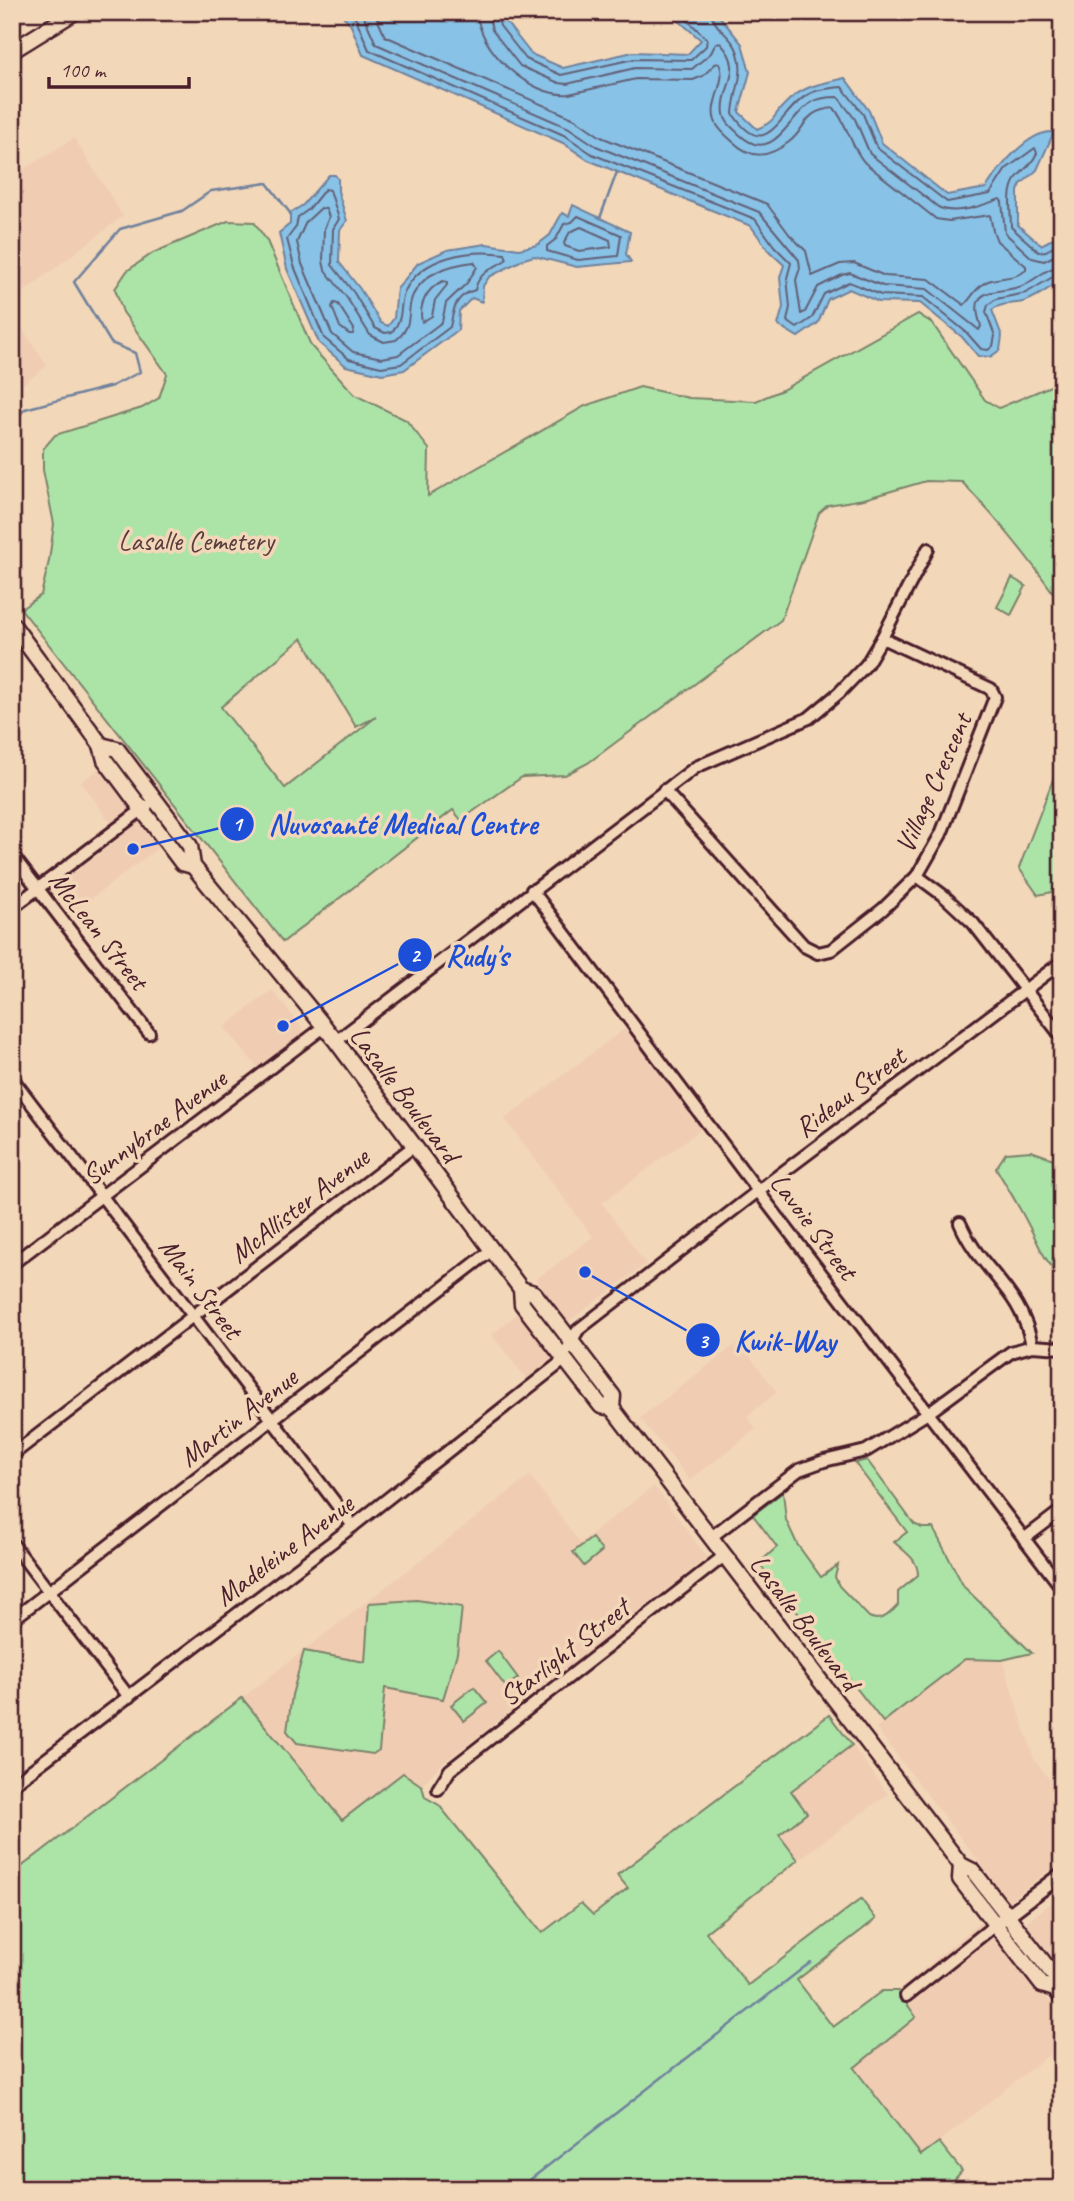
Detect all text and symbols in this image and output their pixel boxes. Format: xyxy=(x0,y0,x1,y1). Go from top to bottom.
scale bar xyxy=(49,46,189,90)
text: 100 m xyxy=(60,57,107,83)
park label: Lasalle Cemetery xyxy=(118,523,276,558)
street label: Village Crescent xyxy=(887,705,980,858)
callout: Nuvosanté Medical Centre xyxy=(219,798,551,849)
text: Nuvosanté Medical Centre xyxy=(269,805,539,843)
text: 1 xyxy=(232,811,244,837)
street label: McLean Street xyxy=(42,863,158,999)
callout: Rudy's xyxy=(397,930,523,981)
text: Rudy's xyxy=(446,937,512,976)
text: 2 xyxy=(410,942,422,968)
street label: Lasalle Boulevard xyxy=(342,1019,470,1172)
street label: Rideau Street xyxy=(788,1037,914,1145)
street label: Sunnybrae Avenue xyxy=(75,1060,235,1193)
street label: McAllister Avenue xyxy=(222,1138,377,1271)
street label: Lavoie Street xyxy=(763,1166,867,1288)
street label: Main Street xyxy=(152,1231,252,1348)
callout: Kwik-Way xyxy=(685,1315,850,1366)
text: Kwik-Way xyxy=(734,1322,838,1360)
text: 3 xyxy=(698,1328,710,1354)
street label: Martin Avenue xyxy=(172,1359,306,1474)
street label: Madeleine Avenue xyxy=(208,1485,362,1613)
street label: Lasalle Boulevard xyxy=(742,1547,870,1700)
street label: Starlight Street xyxy=(492,1588,639,1714)

